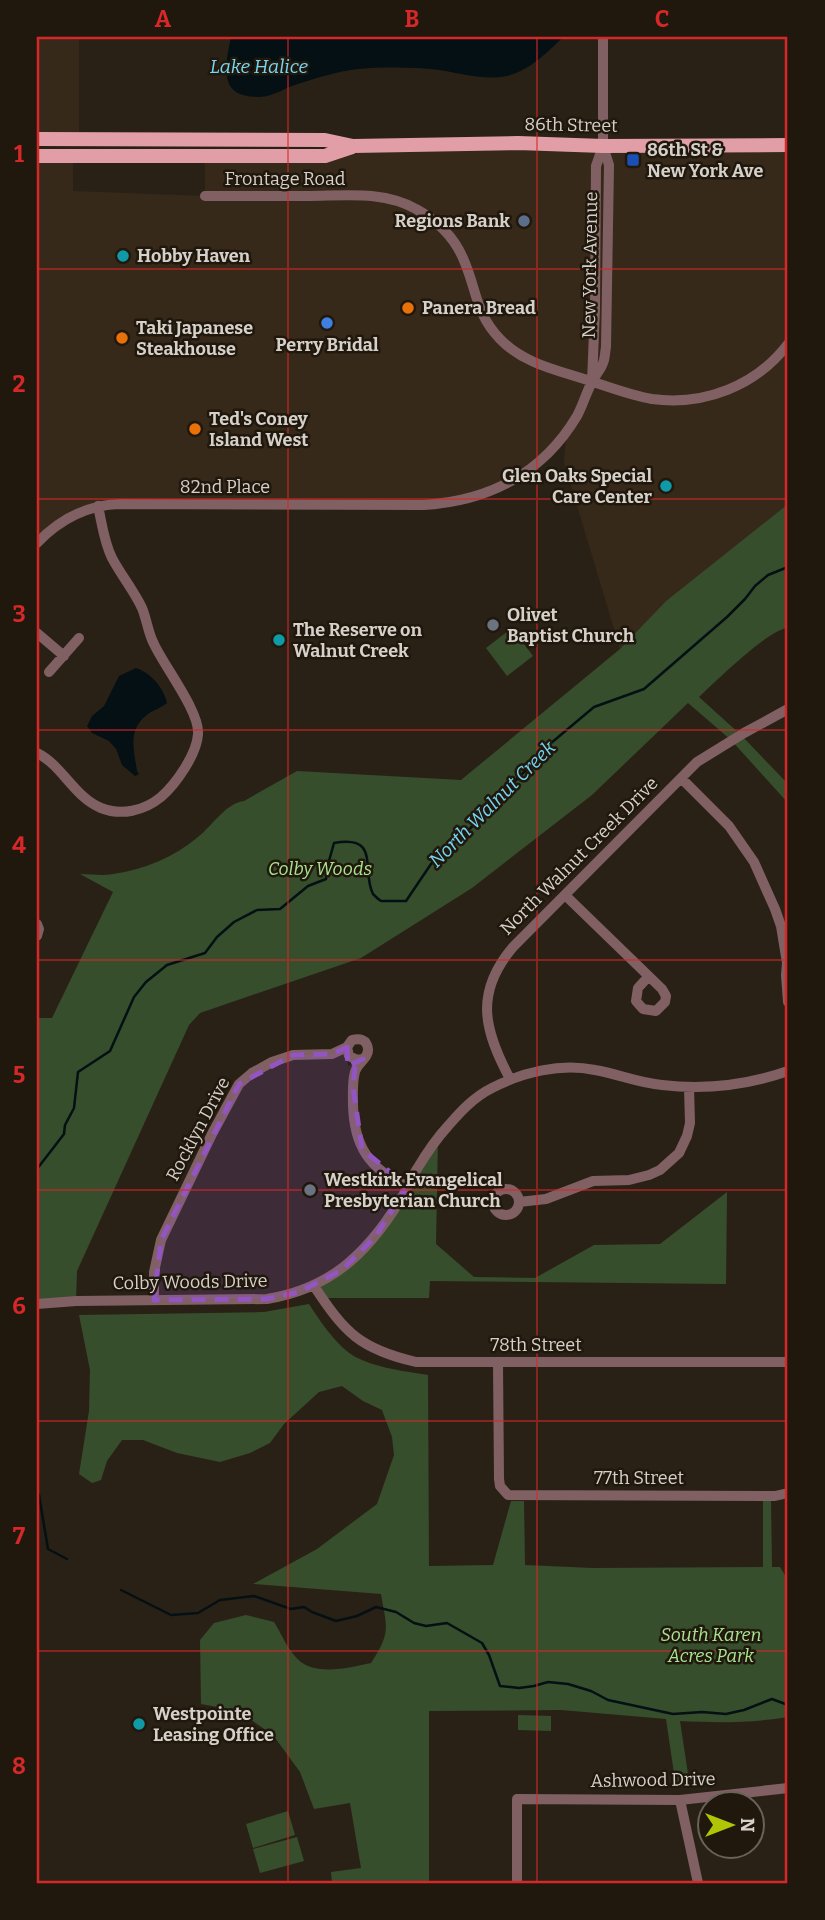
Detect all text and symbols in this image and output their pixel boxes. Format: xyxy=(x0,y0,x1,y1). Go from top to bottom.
text: A xyxy=(155,5,172,33)
text: B xyxy=(405,5,419,33)
text: C xyxy=(655,5,669,33)
water label: Lake Halice xyxy=(210,55,309,78)
street label: 86th Street xyxy=(524,113,618,137)
place label: 86th St & New York Ave xyxy=(647,139,763,182)
text: 1 xyxy=(14,140,24,168)
marker: 86th St & New York Ave xyxy=(625,152,641,168)
street label: Frontage Road xyxy=(225,168,346,190)
street label: New York Avenue xyxy=(578,191,602,339)
place label: Regions Bank xyxy=(395,210,510,232)
marker: Regions Bank xyxy=(516,213,532,229)
place label: Hobby Haven xyxy=(137,245,251,267)
marker: Hobby Haven xyxy=(115,248,131,264)
place label: Panera Bread xyxy=(422,297,536,319)
marker: Panera Bread xyxy=(400,300,416,316)
marker: Perry Bridal xyxy=(319,315,335,331)
place label: Taki Japanese Steakhouse xyxy=(136,317,253,360)
marker: Taki Japanese Steakhouse xyxy=(114,330,130,346)
place label: Perry Bridal xyxy=(276,334,379,356)
text: 2 xyxy=(13,370,26,398)
place label: Ted's Coney Island West xyxy=(209,408,309,451)
marker: Ted's Coney Island West xyxy=(187,421,203,437)
place label: Glen Oaks Special Care Center xyxy=(502,465,653,508)
street label: 82nd Place xyxy=(180,476,270,498)
marker: Glen Oaks Special Care Center xyxy=(658,478,674,494)
text: 3 xyxy=(12,600,26,628)
place label: Olivet Baptist Church xyxy=(507,604,635,647)
marker: Olivet Baptist Church xyxy=(485,617,501,633)
place label: The Reserve on Walnut Creek xyxy=(293,619,422,662)
marker: The Reserve on Walnut Creek xyxy=(271,632,287,648)
water label: North Walnut Creek xyxy=(424,735,561,872)
street label: North Walnut Creek Drive xyxy=(495,772,663,940)
text: 4 xyxy=(12,831,26,859)
park label: Colby Woods xyxy=(268,858,373,880)
text: 5 xyxy=(13,1061,25,1089)
street label: Rocklyn Drive xyxy=(161,1073,235,1185)
place label: Westkirk Evangelical Presbyterian Church xyxy=(324,1169,503,1212)
marker: Westkirk Evangelical Presbyterian Church xyxy=(302,1182,318,1198)
street label: Colby Woods Drive xyxy=(112,1270,268,1294)
text: 6 xyxy=(12,1292,26,1320)
street label: 78th Street xyxy=(490,1334,582,1356)
street label: 77th Street xyxy=(594,1467,685,1489)
text: 7 xyxy=(13,1522,26,1550)
park label: South Karen Acres Park xyxy=(661,1624,761,1667)
place label: Westpointe Leasing Office xyxy=(153,1703,274,1746)
marker: Westpointe Leasing Office xyxy=(131,1716,147,1732)
text: 8 xyxy=(12,1752,26,1780)
street label: Ashwood Drive xyxy=(590,1768,716,1792)
north arrow xyxy=(696,1790,766,1860)
text: N xyxy=(736,1818,759,1833)

